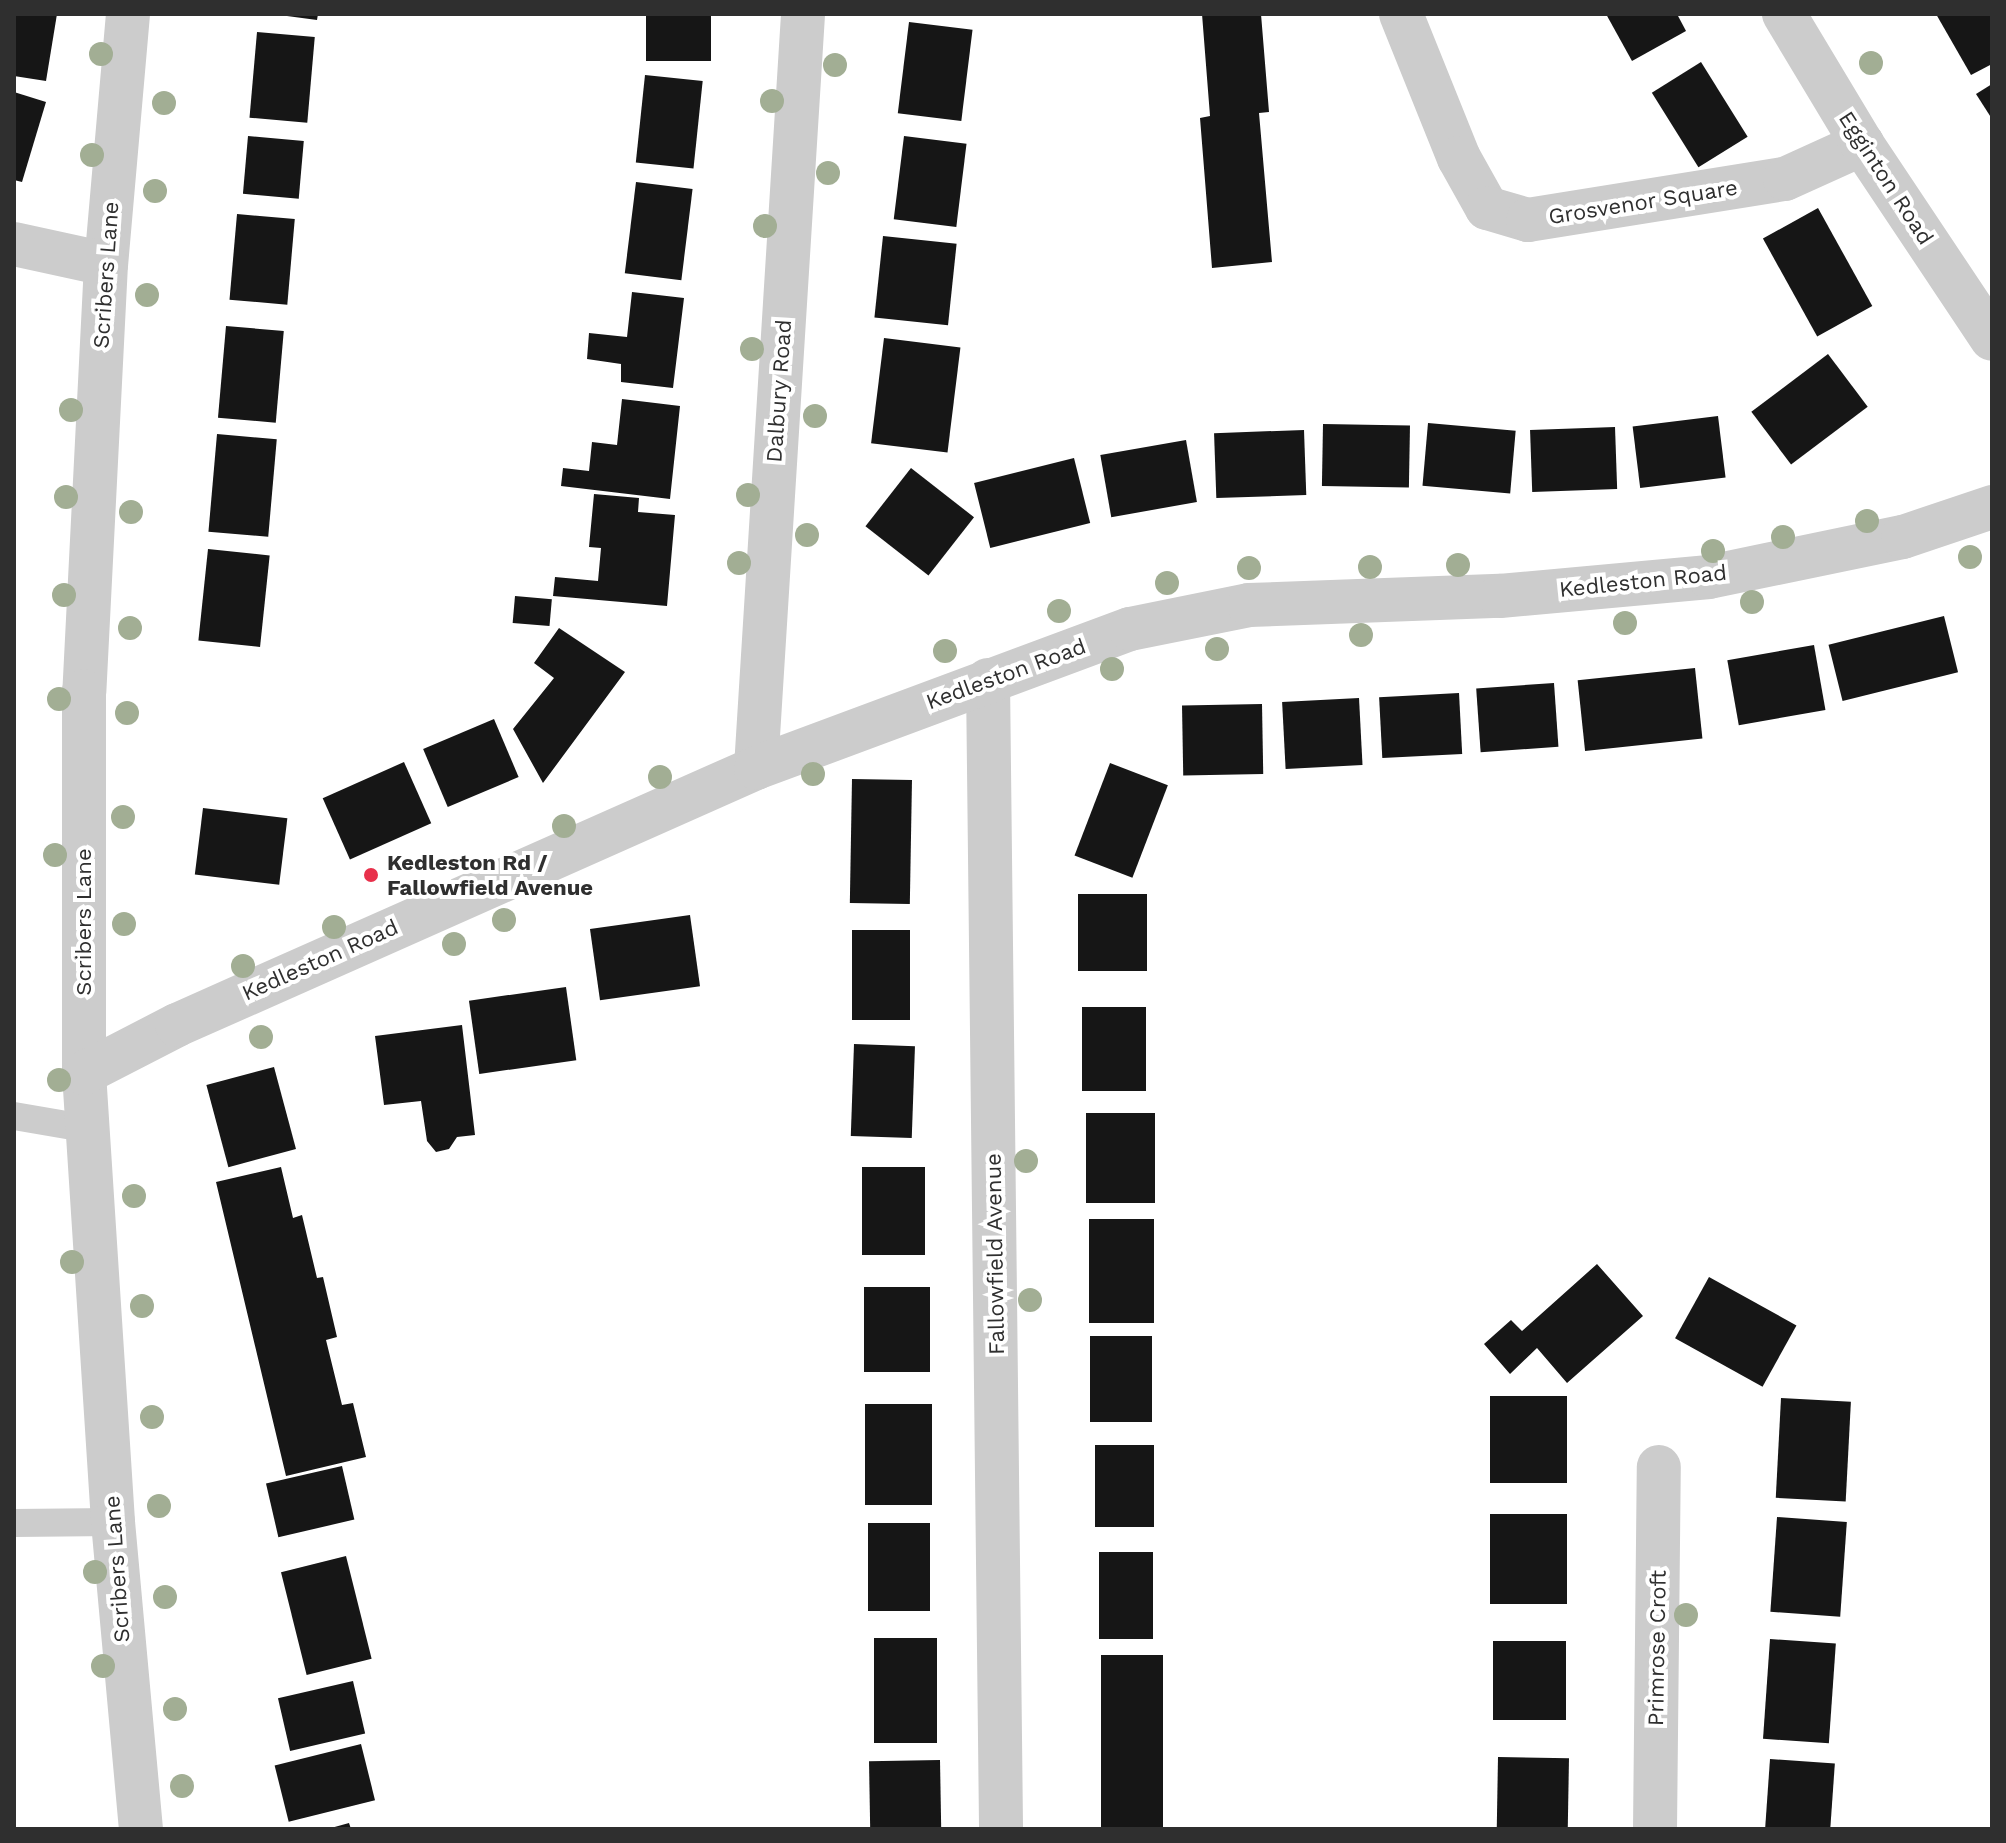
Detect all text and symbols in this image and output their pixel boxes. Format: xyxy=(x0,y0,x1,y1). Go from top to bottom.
street label: Egginton Road xyxy=(1833,106,1939,250)
street label: Grosvenor Square xyxy=(1546,174,1740,230)
street label: Scribers Lane xyxy=(88,201,124,349)
street label: Dalbury Road xyxy=(761,318,797,464)
street label: Kedleston Road xyxy=(1558,559,1728,603)
street label: Kedleston Road xyxy=(922,633,1090,715)
street label: Scribers Lane xyxy=(71,848,97,996)
place label: Kedleston Rd / Fallowfield Avenue xyxy=(387,849,594,900)
marker: Kedleston Rd / Fallowfield Avenue xyxy=(362,866,380,884)
street label: Kedleston Road xyxy=(238,914,402,1006)
street label: Fallowfield Avenue xyxy=(980,1153,1010,1355)
street label: Scribers Lane xyxy=(99,1495,135,1643)
street label: Primrose Croft xyxy=(1642,1570,1672,1726)

